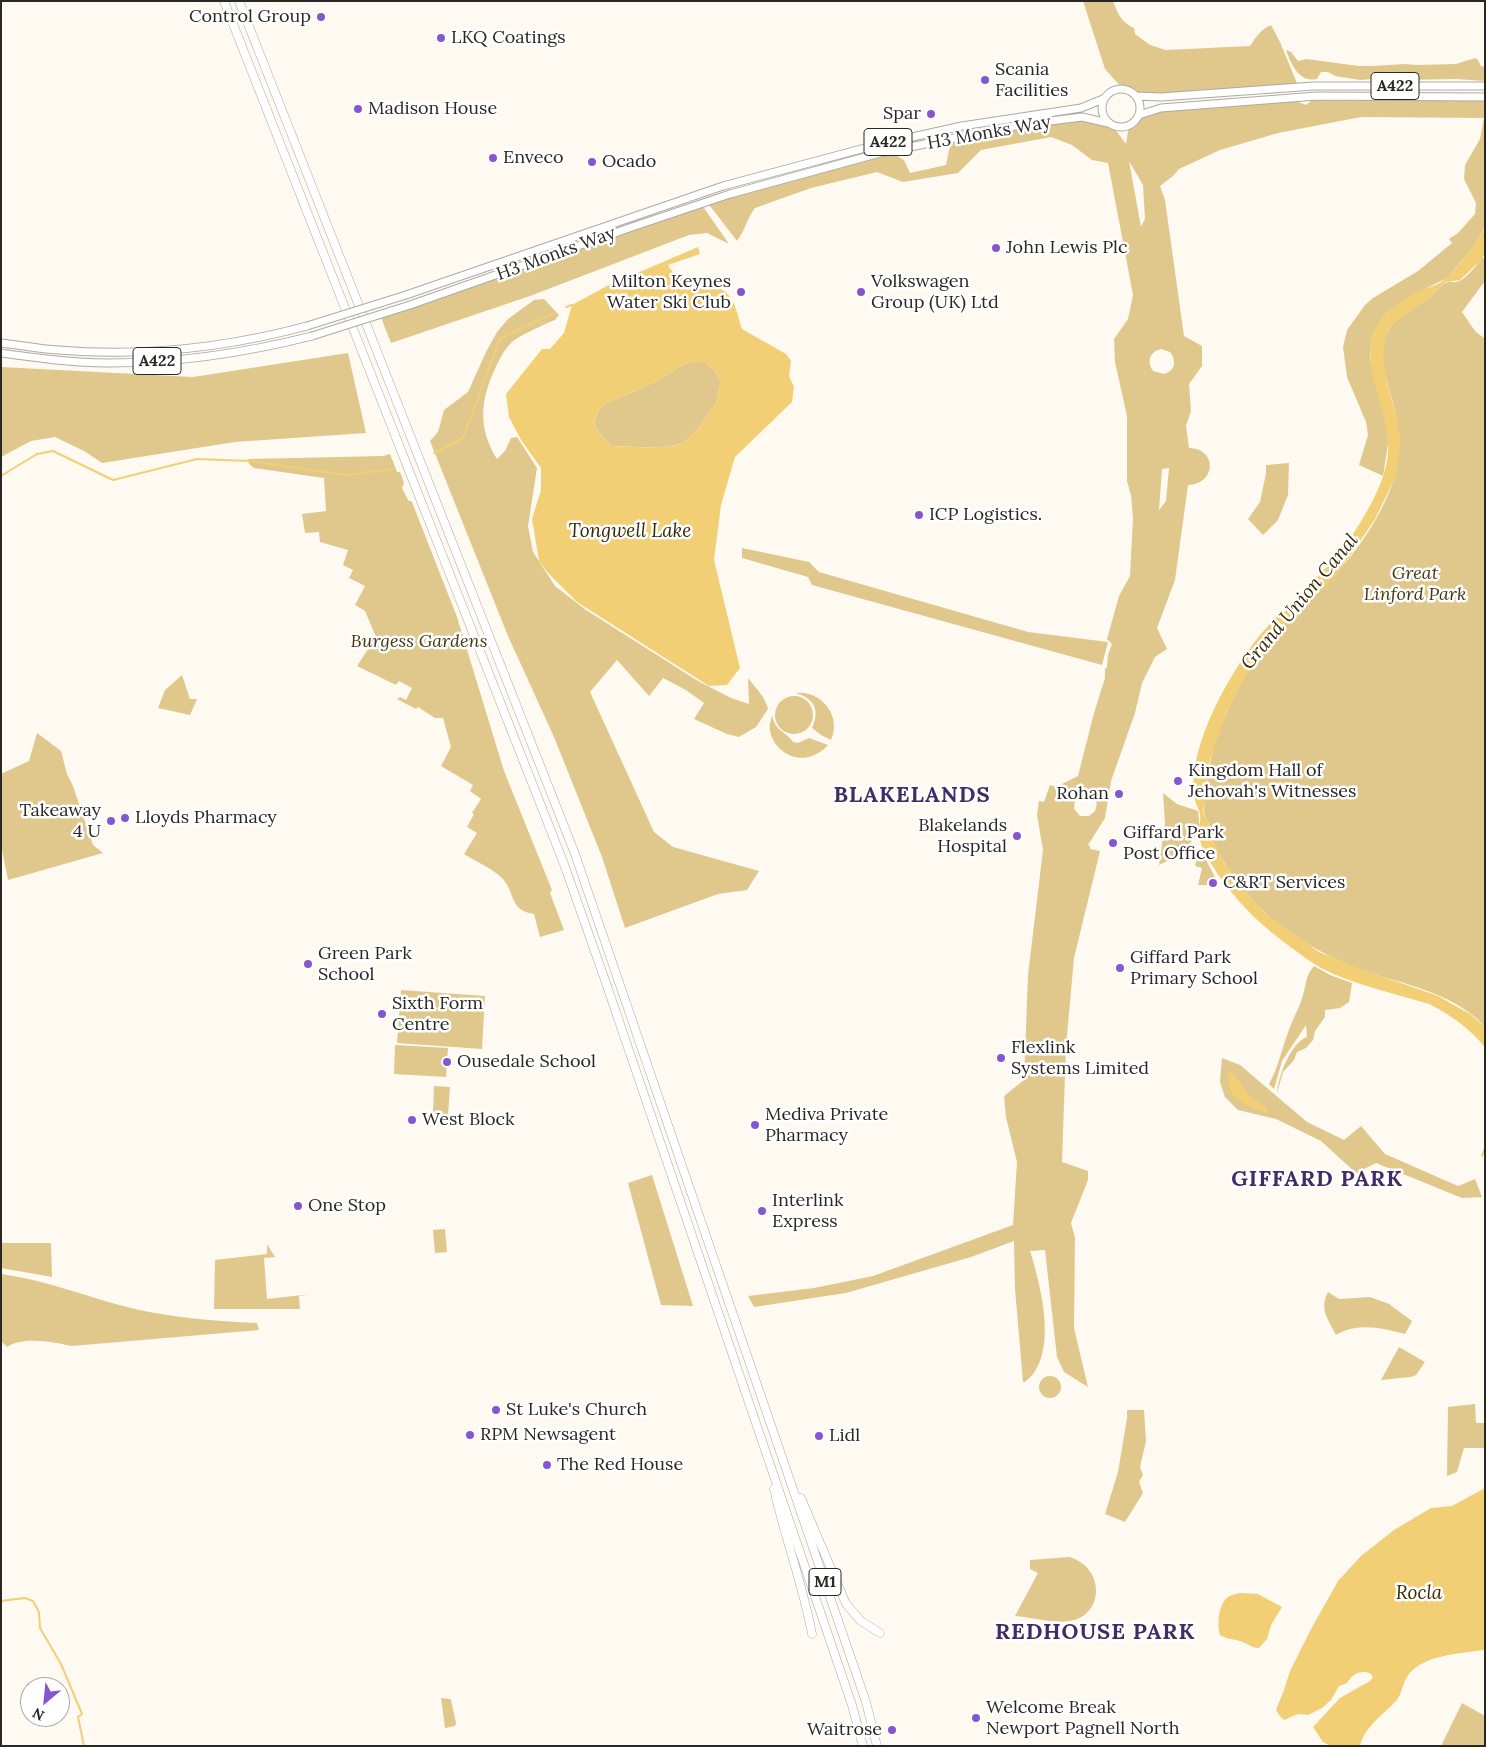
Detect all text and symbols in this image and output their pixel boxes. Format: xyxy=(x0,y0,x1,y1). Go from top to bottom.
place label: Control Group xyxy=(189,6,311,28)
marker: Control Group xyxy=(315,11,327,23)
place label: LKQ Coatings xyxy=(451,27,566,49)
marker: LKQ Coatings xyxy=(435,32,447,44)
place label: Scania Facilities xyxy=(995,59,1068,102)
road number: A422 xyxy=(1371,72,1419,100)
marker: Scania Facilities xyxy=(979,74,991,86)
place label: Madison House xyxy=(368,98,497,120)
marker: Madison House xyxy=(352,103,364,115)
place label: Spar xyxy=(883,103,921,125)
marker: Spar xyxy=(925,108,937,120)
street label: H3 Monks Way xyxy=(925,111,1053,155)
road number: A422 xyxy=(864,128,912,156)
place label: Enveco xyxy=(503,147,564,169)
place label: Ocado xyxy=(602,151,656,173)
marker: Enveco xyxy=(487,152,499,164)
marker: Ocado xyxy=(586,156,598,168)
street label: H3 Monks Way xyxy=(493,222,619,286)
place label: John Lewis Plc xyxy=(1006,237,1127,259)
marker: John Lewis Plc xyxy=(990,242,1002,254)
place label: Milton Keynes Water Ski Club xyxy=(607,271,731,314)
place label: Volkswagen Group (UK) Ltd xyxy=(871,271,999,314)
marker: Milton Keynes Water Ski Club xyxy=(735,286,747,298)
marker: Volkswagen Group (UK) Ltd xyxy=(855,286,867,298)
road number: A422 xyxy=(133,348,181,374)
place label: ICP Logistics. xyxy=(929,504,1042,526)
marker: ICP Logistics. xyxy=(913,509,925,521)
water label: Tongwell Lake xyxy=(569,521,691,543)
water label: Grand Union Canal xyxy=(1237,530,1363,674)
park label: Great Linford Park xyxy=(1364,563,1466,606)
park label: Burgess Gardens xyxy=(351,631,487,653)
place label: Kingdom Hall of Jehovah's Witnesses xyxy=(1188,760,1356,802)
marker: Kingdom Hall of Jehovah's Witnesses xyxy=(1172,775,1184,787)
district label: BLAKELANDS xyxy=(832,783,992,809)
place label: Rohan xyxy=(1056,783,1109,805)
marker: Rohan xyxy=(1113,788,1125,800)
place label: Takeaway 4 U xyxy=(19,800,101,842)
place label: Lloyds Pharmacy xyxy=(135,807,277,829)
marker: Lloyds Pharmacy xyxy=(119,812,131,824)
marker: Takeaway 4 U xyxy=(105,815,117,827)
place label: Blakelands Hospital xyxy=(918,815,1007,858)
place label: Giffard Park Post Office xyxy=(1123,822,1224,864)
marker: Blakelands Hospital xyxy=(1011,830,1023,842)
marker: Giffard Park Post Office xyxy=(1107,837,1119,849)
place label: C&RT Services xyxy=(1223,872,1345,894)
marker: C&RT Services xyxy=(1207,877,1219,889)
place label: Green Park School xyxy=(318,943,412,986)
place label: Giffard Park Primary School xyxy=(1130,947,1258,990)
marker: Green Park School xyxy=(302,958,314,970)
marker: Giffard Park Primary School xyxy=(1114,962,1126,974)
place label: Sixth Form Centre xyxy=(392,993,483,1036)
marker: Sixth Form Centre xyxy=(376,1008,388,1020)
place label: Flexlink Systems Limited xyxy=(1011,1037,1149,1080)
place label: Ousedale School xyxy=(457,1051,596,1073)
marker: Flexlink Systems Limited xyxy=(995,1052,1007,1064)
marker: Ousedale School xyxy=(441,1056,453,1068)
place label: Mediva Private Pharmacy xyxy=(765,1104,888,1146)
place label: West Block xyxy=(422,1109,515,1131)
marker: West Block xyxy=(406,1114,418,1126)
marker: Mediva Private Pharmacy xyxy=(749,1119,761,1131)
district label: GIFFARD PARK xyxy=(1230,1167,1404,1193)
place label: Interlink Express xyxy=(772,1190,844,1232)
place label: One Stop xyxy=(308,1195,386,1217)
marker: One Stop xyxy=(292,1200,304,1212)
marker: Interlink Express xyxy=(756,1205,768,1217)
place label: St Luke's Church xyxy=(506,1399,647,1421)
marker: St Luke's Church xyxy=(490,1404,502,1416)
place label: RPM Newsagent xyxy=(480,1424,616,1446)
place label: Lidl xyxy=(829,1425,860,1447)
marker: RPM Newsagent xyxy=(464,1429,476,1441)
marker: Lidl xyxy=(813,1430,825,1442)
place label: The Red House xyxy=(557,1454,683,1476)
marker: The Red House xyxy=(541,1459,553,1471)
road number: M1 xyxy=(809,1568,841,1595)
water label: Rocla xyxy=(1396,1583,1442,1605)
district label: REDHOUSE PARK xyxy=(993,1620,1197,1646)
north arrow xyxy=(20,1677,70,1727)
place label: Welcome Break Newport Pagnell North xyxy=(986,1697,1179,1740)
text: N xyxy=(29,1704,47,1725)
marker: Welcome Break Newport Pagnell North xyxy=(970,1712,982,1724)
place label: Waitrose xyxy=(807,1719,882,1741)
marker: Waitrose xyxy=(886,1724,898,1736)

